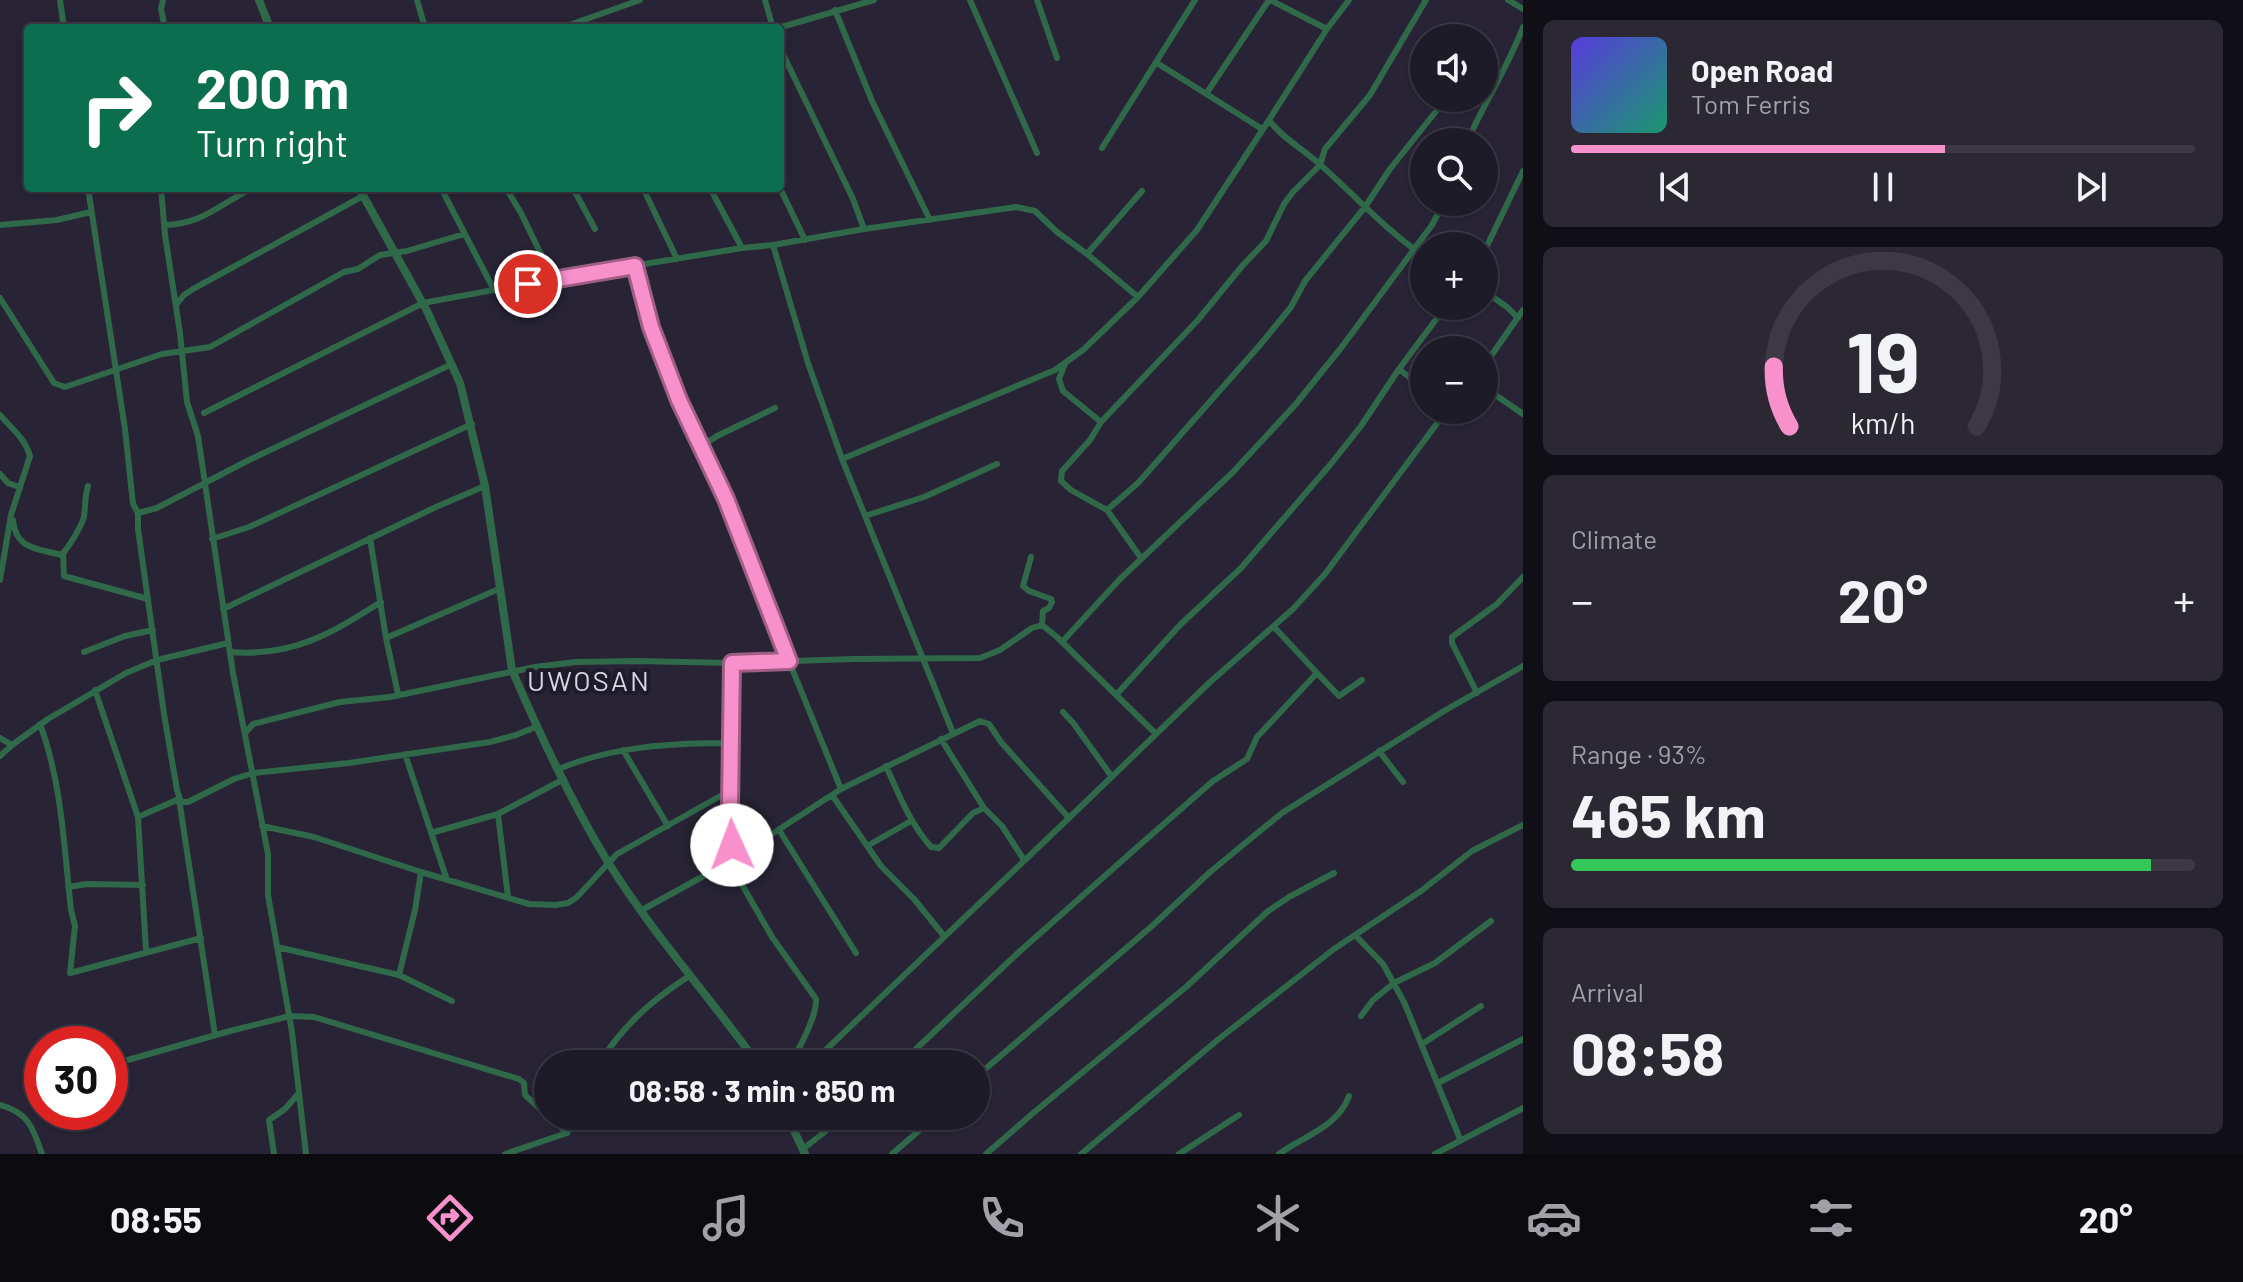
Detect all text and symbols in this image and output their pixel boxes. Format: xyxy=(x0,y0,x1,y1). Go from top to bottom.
map controls xyxy=(1410,24,1498,424)
button: sound xyxy=(1410,24,1498,112)
text: Open Road xyxy=(1691,52,1833,88)
text: 200 m xyxy=(196,53,349,120)
icon: right xyxy=(64,56,168,160)
text: Tom Ferris xyxy=(1691,88,1811,119)
text: Turn right xyxy=(196,121,348,164)
button: search xyxy=(1410,128,1498,216)
icon: previous xyxy=(1653,165,1697,209)
icon: pause xyxy=(1861,165,1905,209)
icon: next xyxy=(2069,165,2113,209)
button: + xyxy=(1410,232,1498,320)
pin xyxy=(494,250,562,318)
icon: arrive xyxy=(506,262,550,306)
text: 19 xyxy=(1846,309,1920,409)
button: − xyxy=(1410,336,1498,424)
text: km/h xyxy=(1851,405,1915,440)
text: Climate xyxy=(1571,523,1657,554)
text: 20° xyxy=(1838,563,1928,635)
text: − xyxy=(1571,573,1593,626)
text: + xyxy=(2173,573,2195,626)
district label: UWOSAN xyxy=(527,663,651,697)
text: Range · 93% xyxy=(1571,738,1707,769)
text: 465 km xyxy=(1571,778,1766,850)
position arrow xyxy=(690,803,774,887)
text: Arrival xyxy=(1571,976,1644,1007)
text: 08:58 xyxy=(1571,1016,1724,1088)
speed limit sign: 30 xyxy=(24,1026,128,1130)
text: 08:58 · 3 min · 850 m xyxy=(629,1072,895,1108)
icon: directions xyxy=(422,1190,478,1246)
icon: music xyxy=(698,1190,754,1246)
icon: phone xyxy=(974,1190,1030,1246)
icon: climate xyxy=(1250,1190,1306,1246)
icon: car xyxy=(1526,1190,1582,1246)
icon: filters xyxy=(1803,1190,1859,1246)
text: 08:55 xyxy=(110,1197,202,1240)
text: 20° xyxy=(2079,1197,2133,1240)

